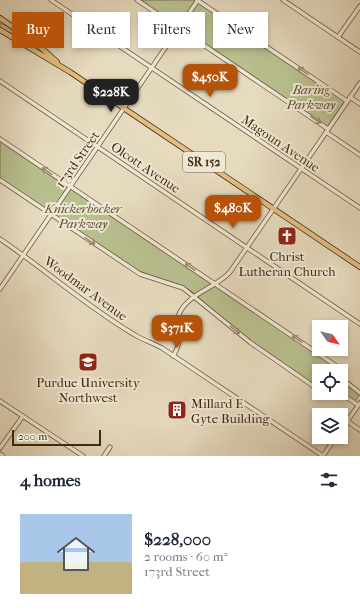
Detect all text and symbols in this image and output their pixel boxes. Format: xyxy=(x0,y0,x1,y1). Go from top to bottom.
chip: Buy xyxy=(12,12,64,48)
chip: Rent xyxy=(72,12,130,48)
chip: Filters xyxy=(138,12,205,48)
chip: New xyxy=(213,12,268,48)
pin: $450K xyxy=(182,64,238,98)
one-way arrow xyxy=(298,67,309,76)
text: $450K xyxy=(192,69,228,84)
pin: $228K xyxy=(83,79,139,113)
park label: Baring Parkway xyxy=(286,82,336,112)
text: $228K xyxy=(93,84,129,99)
street label: Magoun Avenue xyxy=(239,112,323,175)
one-way arrow xyxy=(310,116,321,124)
street label: 173rd Street xyxy=(52,128,103,191)
street label: Olcott Avenue xyxy=(108,139,184,196)
road number: SR 152 xyxy=(183,152,225,172)
one-way arrow xyxy=(42,167,53,175)
pin: $480K xyxy=(205,195,261,229)
text: $480K xyxy=(214,200,252,215)
park label: Knickerbocker Parkway xyxy=(43,201,123,231)
church icon: Christ Lutheran Church xyxy=(276,225,298,247)
one-way arrow xyxy=(85,237,96,245)
place label: Christ Lutheran Church xyxy=(238,249,336,279)
street label: Woodmar Avenue xyxy=(40,253,131,324)
one-way arrow xyxy=(184,263,195,271)
pin: $371K xyxy=(149,315,205,349)
text: $371K xyxy=(161,320,193,335)
north arrow xyxy=(312,320,348,356)
map controls xyxy=(312,320,348,444)
one-way arrow xyxy=(230,325,241,334)
one-way arrow xyxy=(291,335,303,343)
school or university icon: Purdue University Northwest xyxy=(77,351,99,373)
button: locate xyxy=(312,364,348,400)
place label: Purdue University Northwest xyxy=(36,375,141,405)
place label: Millard E Gyte Building xyxy=(191,396,271,426)
building icon: Millard E Gyte Building xyxy=(166,399,188,421)
button: layers xyxy=(312,408,348,444)
scale bar xyxy=(12,428,101,447)
text: 200 m xyxy=(18,430,47,443)
icon: filters xyxy=(318,469,340,491)
text: 4 homes xyxy=(20,470,80,490)
text: $228,000 xyxy=(144,529,211,549)
icon: home xyxy=(52,530,100,578)
text: 2 rooms · 60 m² xyxy=(144,549,227,564)
text: 173rd Street xyxy=(144,564,210,579)

